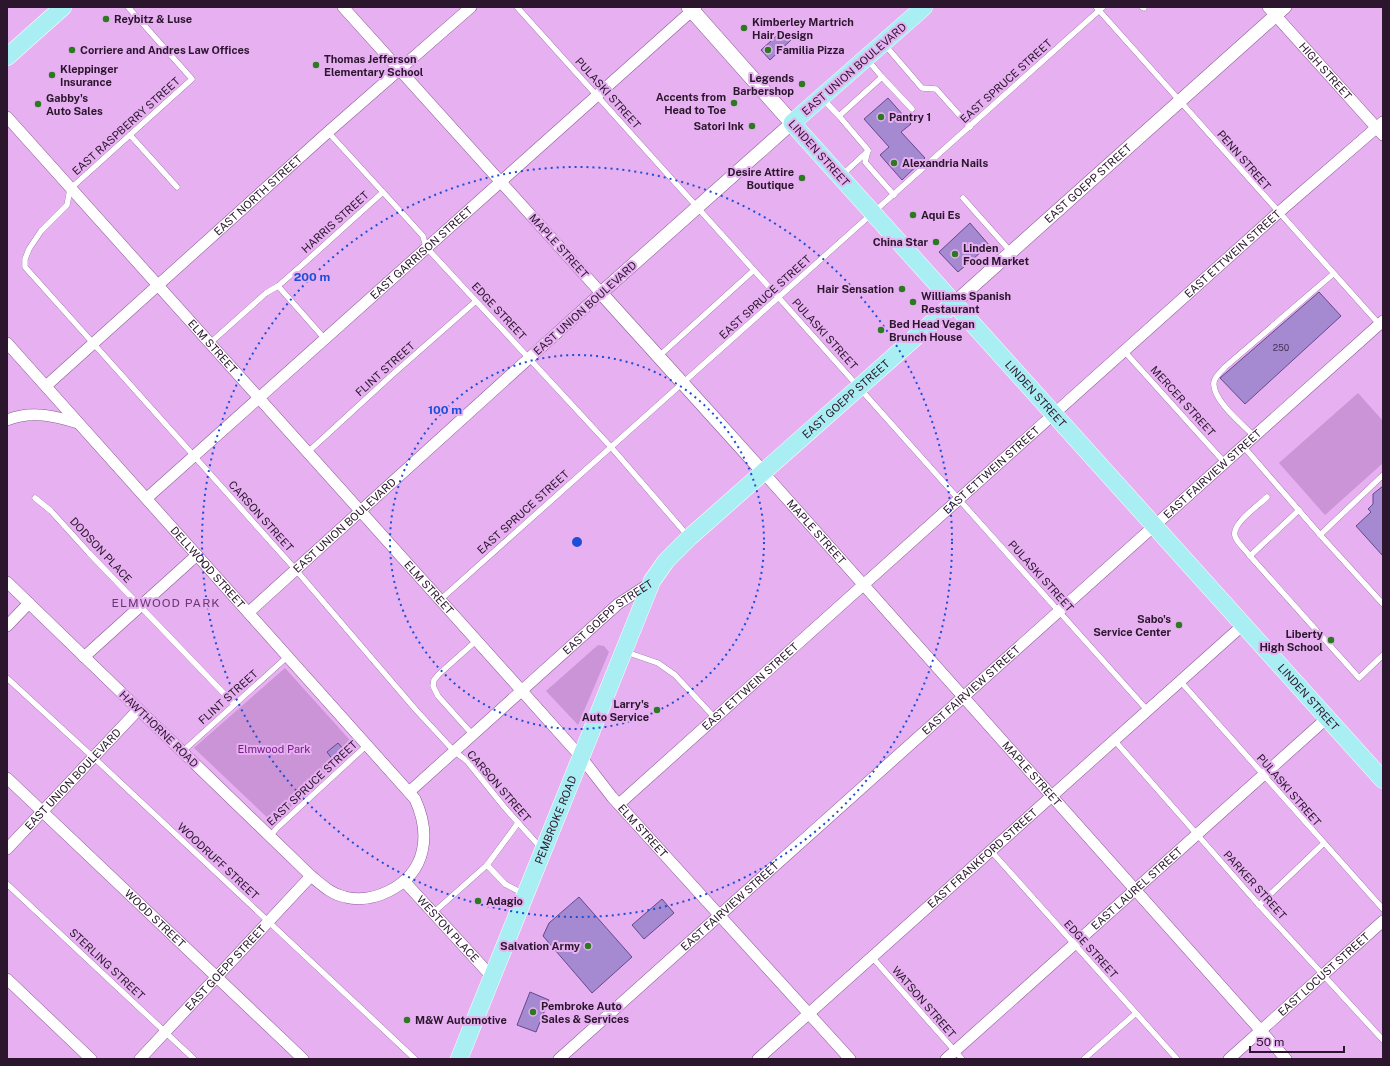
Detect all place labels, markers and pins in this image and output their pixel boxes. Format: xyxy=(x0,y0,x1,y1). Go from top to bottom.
place label: Reybitz & Luse xyxy=(114,13,192,25)
marker: Reybitz & Luse xyxy=(101,14,111,24)
place label: Kimberley Martrich Hair Design xyxy=(752,16,854,41)
marker: Kimberley Martrich Hair Design xyxy=(739,23,749,33)
place label: Corriere and Andres Law Offices xyxy=(80,44,250,56)
place label: Familia Pizza xyxy=(776,44,844,56)
marker: Corriere and Andres Law Offices xyxy=(67,45,77,55)
marker: Familia Pizza xyxy=(763,45,773,55)
place label: Thomas Jefferson Elementary School xyxy=(324,53,424,78)
marker: Thomas Jefferson Elementary School xyxy=(311,60,321,70)
place label: Kleppinger Insurance xyxy=(60,63,118,88)
marker: Kleppinger Insurance xyxy=(47,70,57,80)
place label: Legends Barbershop xyxy=(733,72,794,97)
marker: Legends Barbershop xyxy=(797,79,807,89)
place label: Accents from Head to Toe xyxy=(656,91,726,116)
place label: Gabby's Auto Sales xyxy=(46,92,103,117)
marker: Accents from Head to Toe xyxy=(729,98,739,108)
marker: Gabby's Auto Sales xyxy=(33,99,43,109)
place label: Pantry 1 xyxy=(889,111,931,123)
marker: Pantry 1 xyxy=(876,112,886,122)
place label: Satori Ink xyxy=(693,120,745,132)
marker: Satori Ink xyxy=(747,121,757,131)
place label: Alexandria Nails xyxy=(902,157,988,169)
marker: Alexandria Nails xyxy=(889,158,899,168)
place label: Desire Attire Boutique xyxy=(728,166,794,191)
marker: Desire Attire Boutique xyxy=(797,173,807,183)
place label: Aqui Es xyxy=(921,209,960,221)
marker: Aqui Es xyxy=(908,210,918,220)
place label: China Star xyxy=(873,236,928,248)
marker: China Star xyxy=(931,237,941,247)
place label: Linden Food Market xyxy=(963,242,1029,267)
marker: Linden Food Market xyxy=(950,249,960,259)
place label: Hair Sensation xyxy=(817,283,894,295)
marker: Hair Sensation xyxy=(897,284,907,294)
place label: Williams Spanish Restaurant xyxy=(921,290,1011,315)
marker: Williams Spanish Restaurant xyxy=(908,297,918,307)
place label: Bed Head Vegan Brunch House xyxy=(889,318,975,343)
marker: Bed Head Vegan Brunch House xyxy=(876,325,886,335)
centre of rings xyxy=(570,535,584,549)
place label: Sabo's Service Center xyxy=(1093,613,1171,638)
marker: Sabo's Service Center xyxy=(1174,620,1184,630)
place label: Liberty High School xyxy=(1259,628,1324,653)
marker: Liberty High School xyxy=(1326,635,1336,645)
place label: Larry's Auto Service xyxy=(582,698,649,723)
marker: Larry's Auto Service xyxy=(652,705,662,715)
place label: Adagio xyxy=(486,895,523,907)
marker: Adagio xyxy=(473,896,483,906)
place label: Salvation Army xyxy=(500,940,581,952)
marker: Salvation Army xyxy=(583,941,593,951)
place label: Pembroke Auto Sales & Services xyxy=(541,1000,629,1025)
marker: Pembroke Auto Sales & Services xyxy=(528,1007,538,1017)
place label: M&W Automotive xyxy=(415,1014,507,1026)
marker: M&W Automotive xyxy=(402,1015,412,1025)

